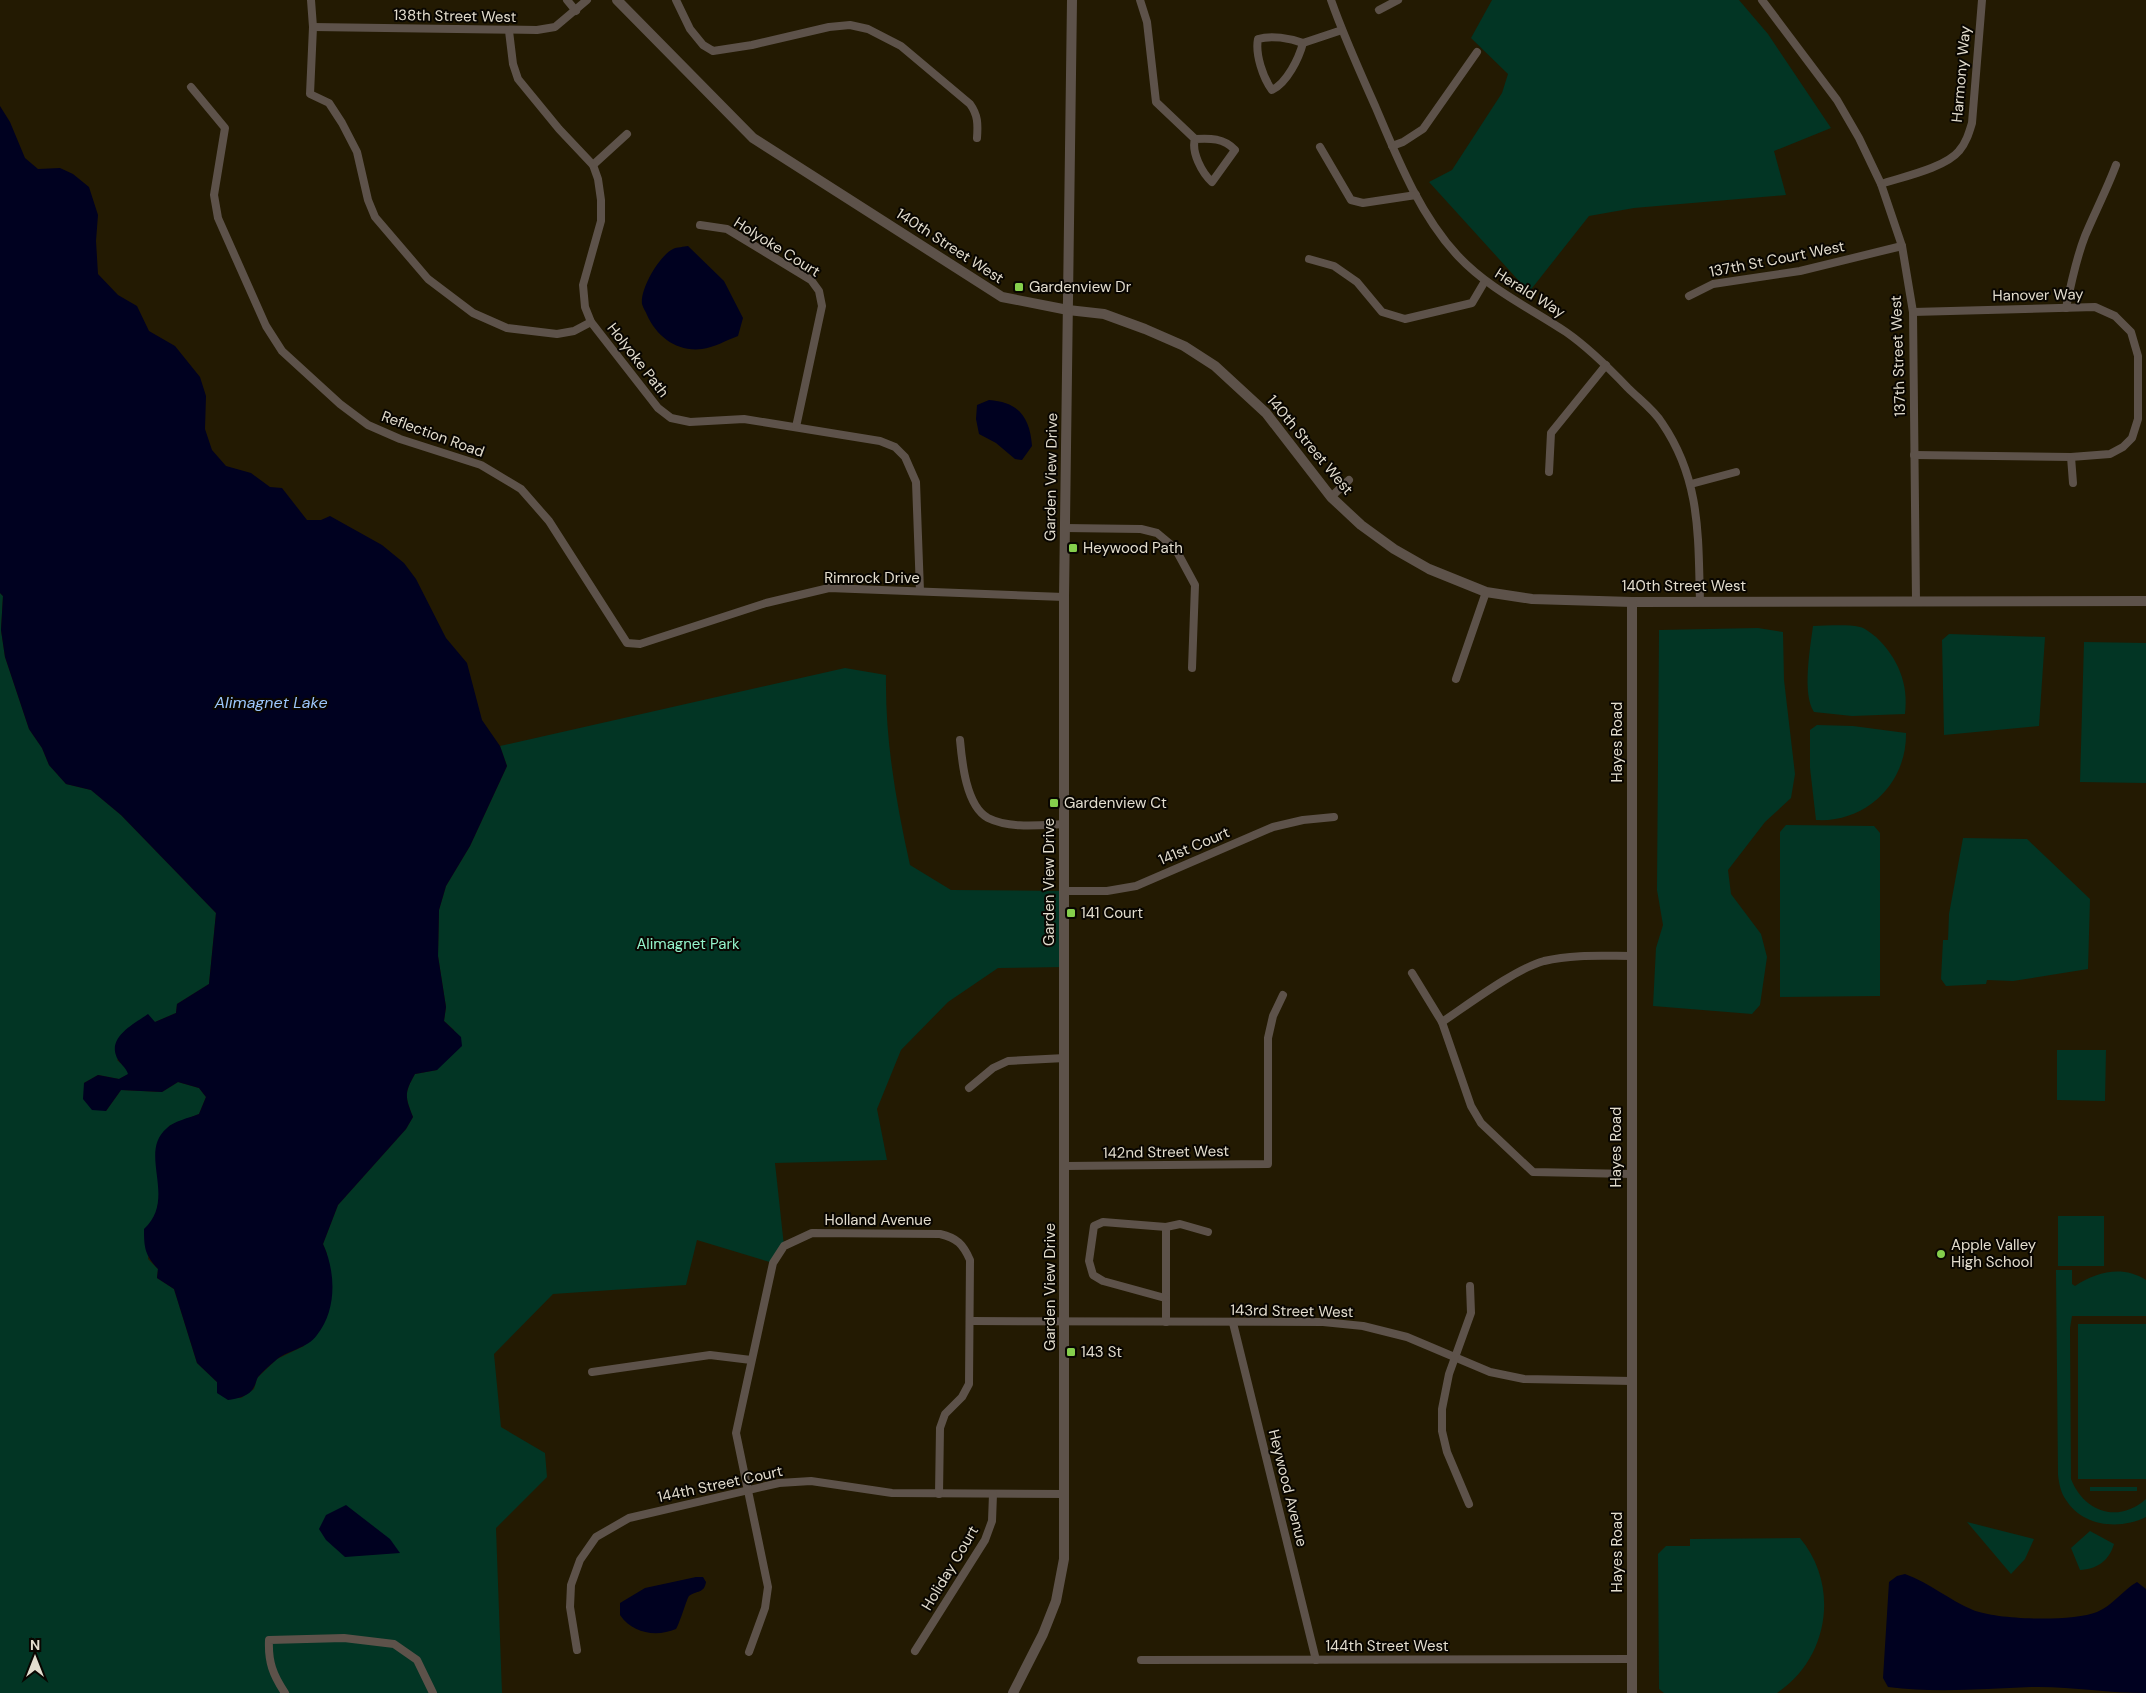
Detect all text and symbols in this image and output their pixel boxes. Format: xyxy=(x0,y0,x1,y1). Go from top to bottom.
street label: 138th Street West xyxy=(393,5,517,27)
street label: Harmony Way xyxy=(1947,24,1975,123)
street label: 140th Street West xyxy=(892,204,1008,288)
street label: Holyoke Court xyxy=(730,212,824,282)
street label: 137th St Court West xyxy=(1708,236,1846,282)
street label: Herald Way xyxy=(1491,264,1569,323)
place label: Gardenview Dr xyxy=(1029,277,1132,297)
marker: Gardenview Dr xyxy=(1013,281,1025,293)
street label: Hanover Way xyxy=(1992,284,2084,306)
street label: 137th Street West xyxy=(1886,295,1910,417)
street label: Holyoke Path xyxy=(603,319,673,401)
street label: 140th Street West xyxy=(1262,391,1358,499)
street label: Reflection Road xyxy=(379,406,487,462)
street label: Garden View Drive xyxy=(1040,413,1062,541)
place label: Heywood Path xyxy=(1083,538,1183,558)
marker: Heywood Path xyxy=(1067,542,1079,554)
street label: Rimrock Drive xyxy=(824,568,920,588)
street label: 140th Street West xyxy=(1622,576,1746,596)
water label: Alimagnet Lake xyxy=(213,692,328,713)
street label: Hayes Road xyxy=(1607,702,1627,782)
place label: Gardenview Ct xyxy=(1064,793,1167,813)
marker: Gardenview Ct xyxy=(1048,797,1060,809)
street label: Garden View Drive xyxy=(1039,818,1059,946)
street label: 141st Court xyxy=(1155,822,1233,870)
place label: 141 Court xyxy=(1081,903,1143,923)
marker: 141 Court xyxy=(1065,907,1077,919)
park label: Alimagnet Park xyxy=(636,934,740,954)
street label: Hayes Road xyxy=(1606,1107,1626,1187)
street label: 142nd Street West xyxy=(1103,1141,1229,1163)
street label: Holland Avenue xyxy=(825,1210,931,1230)
street label: Garden View Drive xyxy=(1040,1223,1060,1351)
place label: Apple Valley High School xyxy=(1951,1235,2037,1272)
marker: Apple Valley High School xyxy=(1935,1248,1947,1260)
street label: 143rd Street West xyxy=(1230,1300,1354,1322)
place label: 143 St xyxy=(1081,1342,1122,1362)
marker: 143 St xyxy=(1065,1346,1077,1358)
street label: Heywood Avenue xyxy=(1264,1427,1312,1549)
street label: 144th Street Court xyxy=(656,1461,785,1507)
street label: Hayes Road xyxy=(1607,1512,1627,1592)
street label: Holiday Court xyxy=(917,1522,983,1614)
north arrow xyxy=(10,1633,60,1683)
text: N xyxy=(30,1636,40,1654)
street label: 144th Street West xyxy=(1325,1636,1449,1656)

